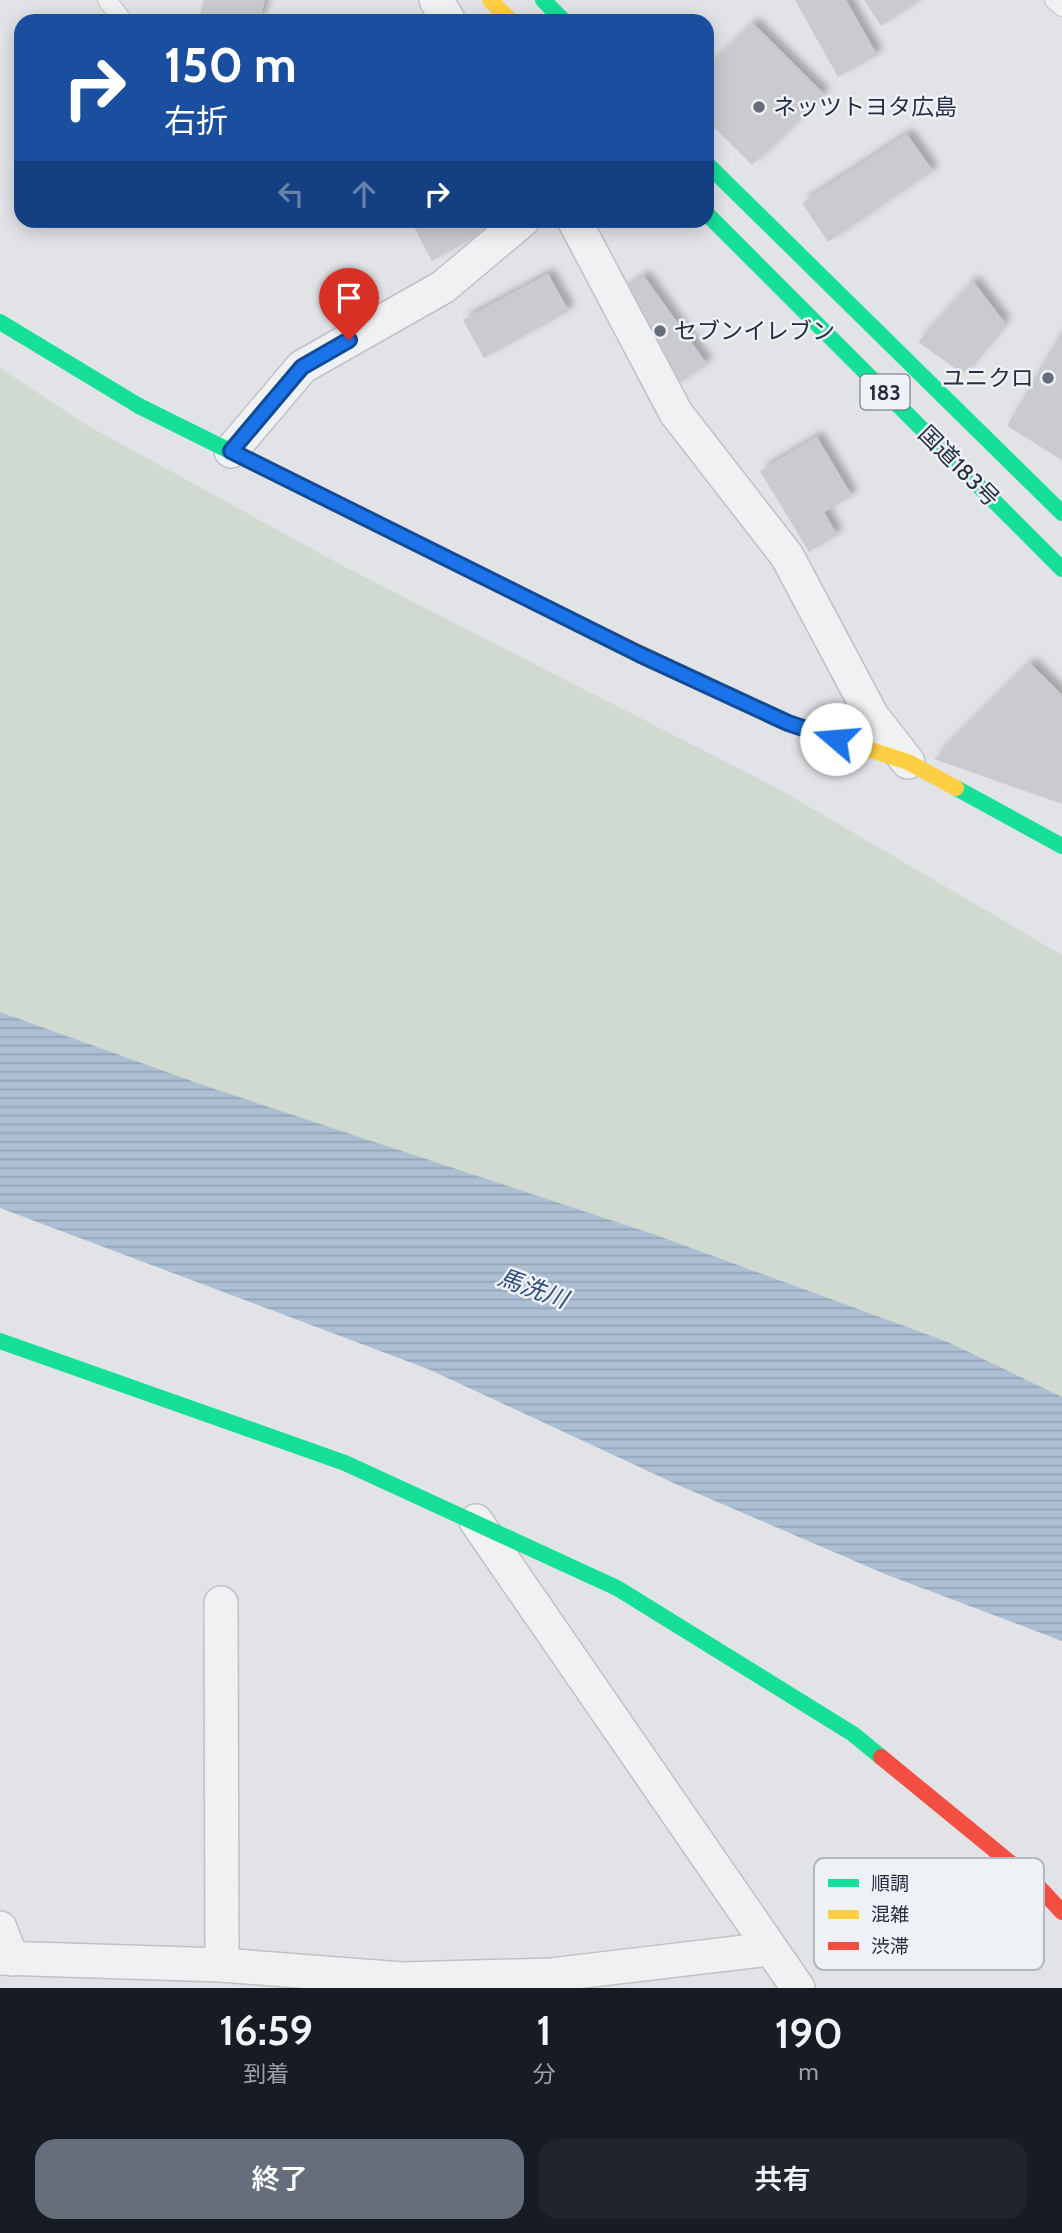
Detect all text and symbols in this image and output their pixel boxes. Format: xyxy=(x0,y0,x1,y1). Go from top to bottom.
text: 150 m xyxy=(164,35,297,94)
icon: right xyxy=(49,42,140,133)
place label: ネッツトヨタ広島 xyxy=(773,93,957,121)
marker: ネッツトヨタ広島 xyxy=(751,99,767,115)
text: 右折 xyxy=(164,101,228,140)
icon: left xyxy=(272,175,310,213)
icon: ahead xyxy=(345,175,383,213)
icon: right xyxy=(418,175,456,213)
pin xyxy=(319,268,379,340)
icon: arrive xyxy=(330,279,368,317)
place label: セブンイレブン xyxy=(674,317,835,345)
marker: セブンイレブン xyxy=(652,323,668,339)
place label: ユニクロ xyxy=(942,364,1034,392)
marker: ユニクロ xyxy=(1040,370,1056,386)
road number: 183 xyxy=(860,374,910,410)
street label: 国道183号 xyxy=(913,420,1005,512)
position arrow xyxy=(799,702,873,776)
water label: 馬洗川 xyxy=(494,1262,575,1315)
legend xyxy=(814,1858,1044,1970)
text: 順調 xyxy=(871,1872,909,1895)
text: 混雑 xyxy=(871,1903,909,1926)
text: 渋滞 xyxy=(871,1935,909,1958)
text: 16:59 xyxy=(219,2004,313,2056)
text: 1 xyxy=(537,2004,551,2056)
text: 190 xyxy=(775,2007,843,2059)
text: m xyxy=(799,2058,819,2086)
text: 到着 xyxy=(243,2060,289,2088)
text: 分 xyxy=(532,2060,555,2088)
button: 終了 xyxy=(35,2139,524,2219)
button: 共有 xyxy=(538,2139,1027,2219)

